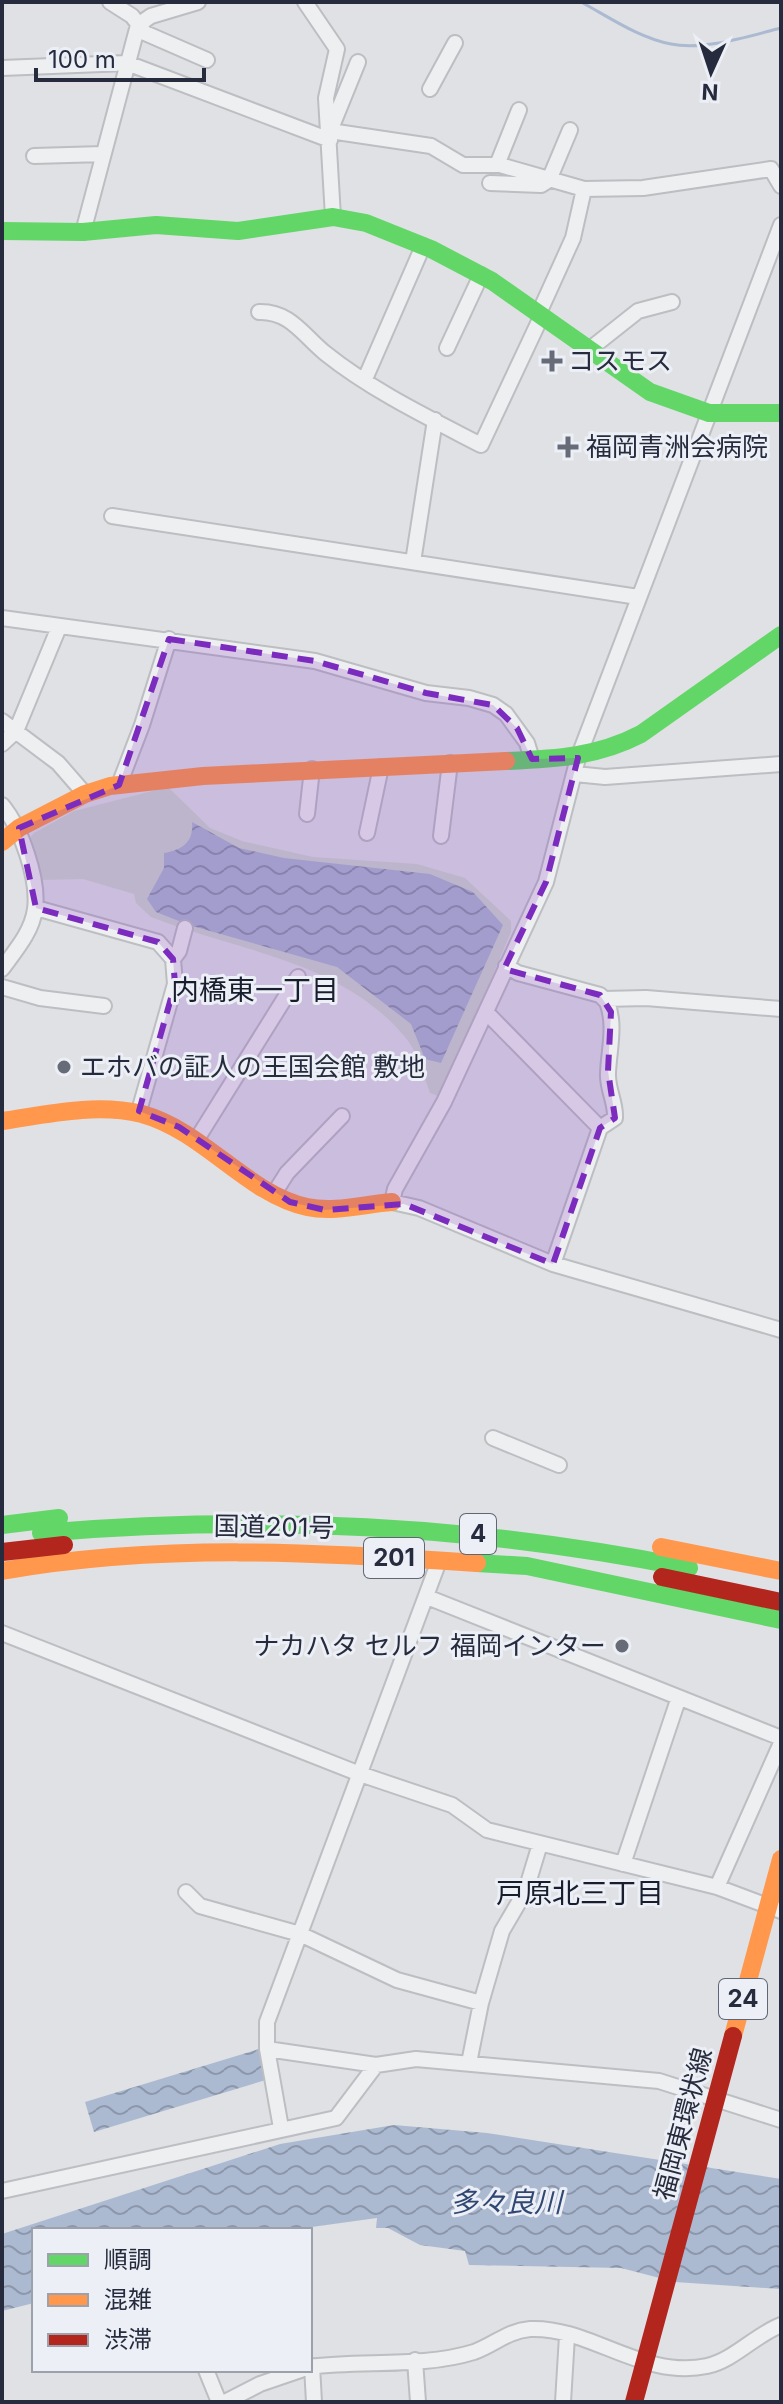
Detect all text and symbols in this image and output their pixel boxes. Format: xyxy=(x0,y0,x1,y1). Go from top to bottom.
scale bar xyxy=(36,32,204,82)
north arrow xyxy=(671,32,751,112)
text: 100 m xyxy=(48,45,116,74)
text: N xyxy=(701,79,719,105)
place label: コスモス xyxy=(568,345,672,376)
marker: コスモス xyxy=(543,352,561,370)
place label: 福岡青洲会病院 xyxy=(586,431,768,462)
marker: 福岡青洲会病院 xyxy=(557,436,579,458)
district label: 内橋東一丁目 xyxy=(171,973,339,1007)
place label: エホバの証人の王国会館 敷地 xyxy=(80,1051,425,1082)
marker: エホバの証人の王国会館 敷地 xyxy=(55,1058,73,1076)
street label: 国道201号 xyxy=(213,1510,335,1543)
road number: 4 xyxy=(460,1514,496,1554)
road number: 201 xyxy=(364,1538,424,1578)
place label: ナカハタ セルフ 福岡インター xyxy=(253,1630,606,1661)
marker: ナカハタ セルフ 福岡インター xyxy=(613,1637,631,1655)
district label: 戸原北三丁目 xyxy=(496,1876,664,1910)
road number: 24 xyxy=(719,1979,767,2019)
street label: 福岡東環状線 xyxy=(647,2045,718,2203)
water label: 多々良川 xyxy=(450,2185,565,2219)
legend xyxy=(32,2228,312,2372)
text: 順調 xyxy=(104,2245,152,2274)
text: 混雑 xyxy=(104,2285,152,2314)
text: 渋滞 xyxy=(104,2325,152,2354)

